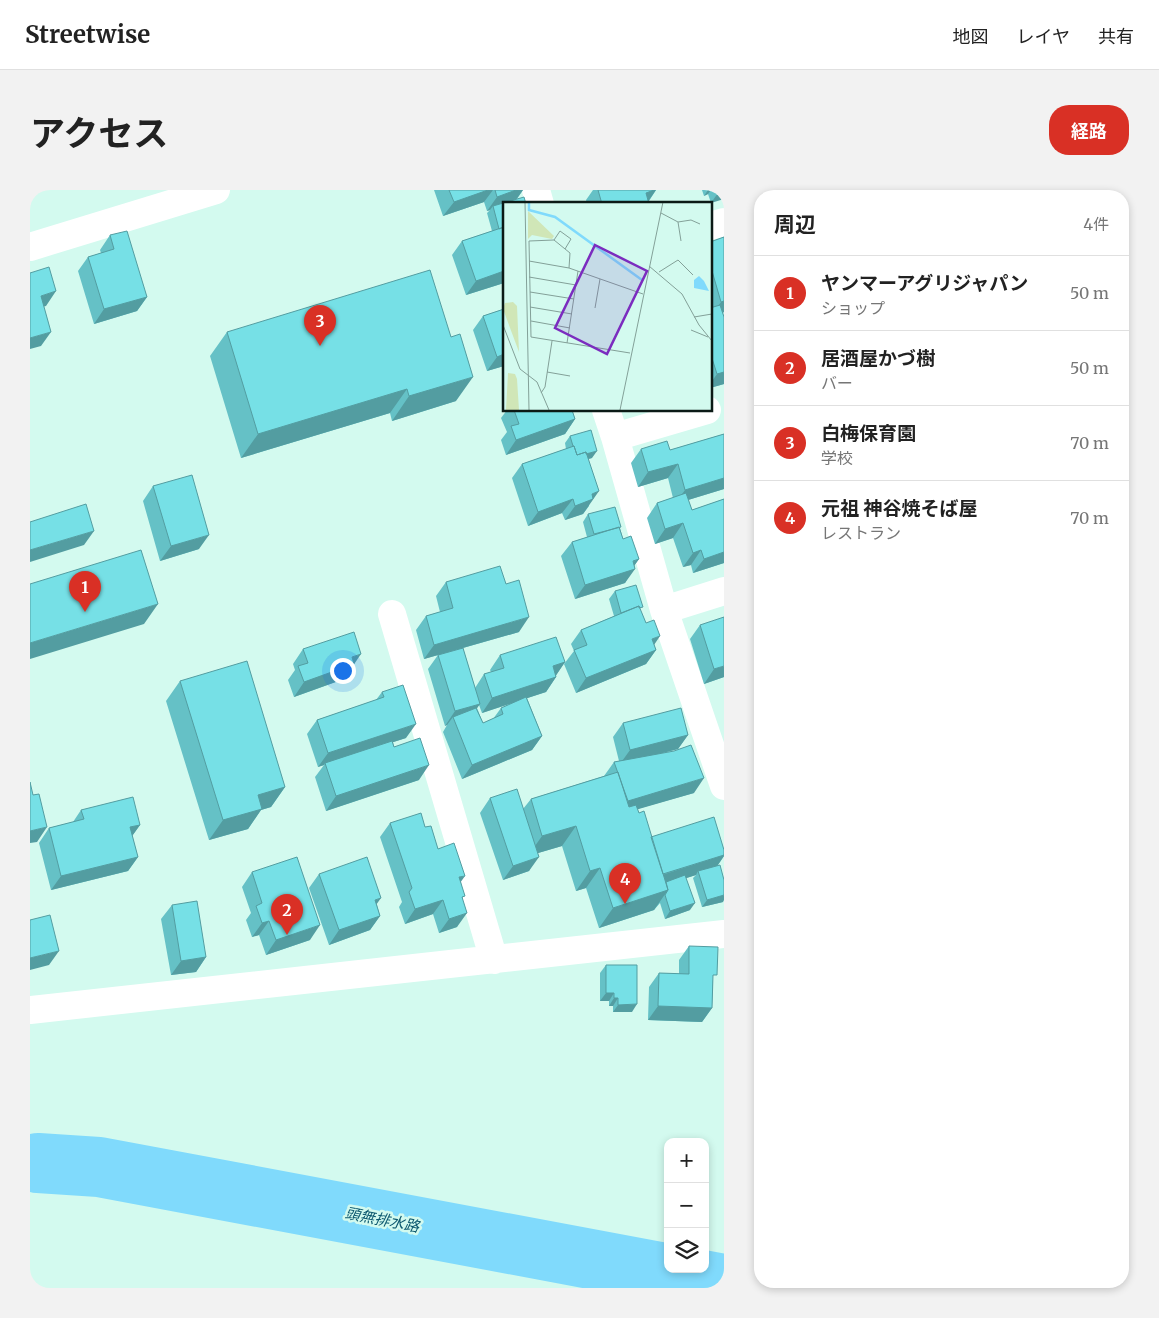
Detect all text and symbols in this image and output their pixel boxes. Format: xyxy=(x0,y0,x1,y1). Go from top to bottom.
text: Streetwise xyxy=(25,19,150,50)
text: 地図 xyxy=(953,25,989,48)
text: レイヤ xyxy=(1017,25,1070,48)
text: 共有 xyxy=(1098,25,1134,48)
button: 経路 xyxy=(1049,105,1129,155)
text: アクセス xyxy=(30,112,168,156)
inset map xyxy=(503,202,712,411)
text: 周辺 xyxy=(774,211,816,238)
text: 4件 xyxy=(1083,214,1109,234)
text: ヤンマーアグリジャパン xyxy=(821,271,1028,295)
text: 1 xyxy=(786,283,794,303)
text: 50 m xyxy=(1070,283,1109,303)
text: ショップ xyxy=(821,298,885,318)
pin: 3 xyxy=(304,305,336,346)
text: 居酒屋かづ樹 xyxy=(821,346,935,370)
text: 2 xyxy=(785,358,795,378)
text: 50 m xyxy=(1070,358,1109,378)
text: バー xyxy=(821,373,853,393)
text: 白梅保育園 xyxy=(821,421,916,445)
text: 3 xyxy=(785,433,795,453)
text: 70 m xyxy=(1070,433,1109,453)
text: 学校 xyxy=(821,448,853,468)
text: 元祖 神谷焼そば屋 xyxy=(821,496,978,520)
text: 4 xyxy=(785,508,795,528)
text: 70 m xyxy=(1070,508,1109,528)
text: レストラン xyxy=(821,523,901,543)
pin: 1 xyxy=(69,571,101,612)
your location xyxy=(330,658,356,684)
pin: 4 xyxy=(609,863,641,904)
pin: 2 xyxy=(271,894,303,935)
map controls xyxy=(664,1138,709,1273)
button: + xyxy=(664,1138,709,1183)
button: − xyxy=(664,1183,709,1228)
water label: 頭無排水路 xyxy=(343,1203,423,1236)
button: layers xyxy=(664,1228,709,1273)

